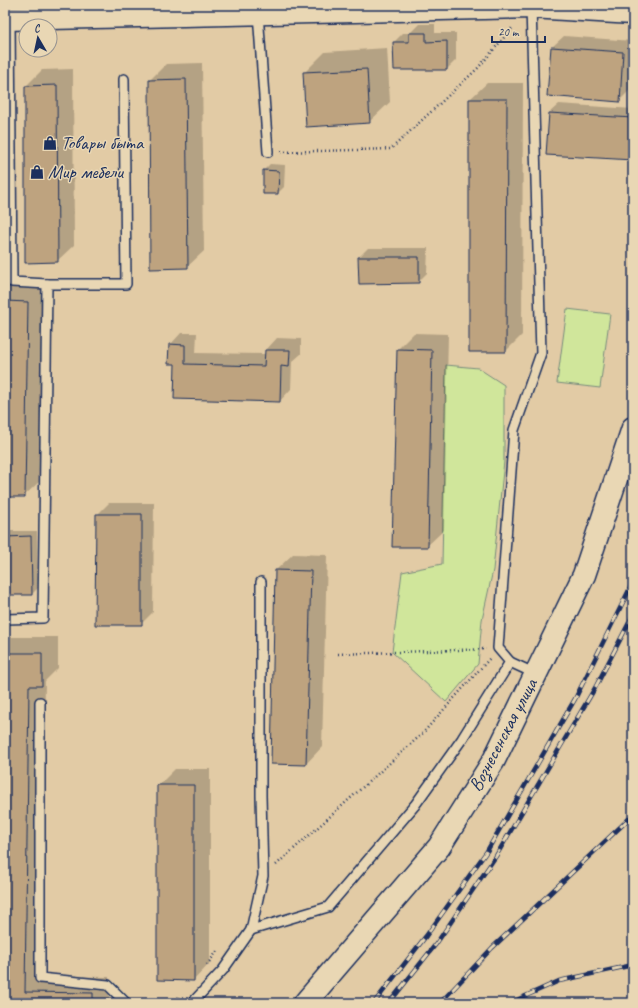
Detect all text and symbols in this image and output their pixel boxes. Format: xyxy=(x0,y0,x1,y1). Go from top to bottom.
north arrow xyxy=(18,18,58,58)
scale bar xyxy=(492,18,545,44)
text: С xyxy=(33,21,42,35)
text: 20 m xyxy=(498,24,520,40)
place label: Товары быта xyxy=(61,131,145,155)
shop icon: Товары быта xyxy=(42,135,58,151)
place label: Мир мебели xyxy=(48,160,124,184)
shop icon: Мир мебели xyxy=(29,164,45,180)
street label: Вознесенская улица xyxy=(463,673,543,795)

